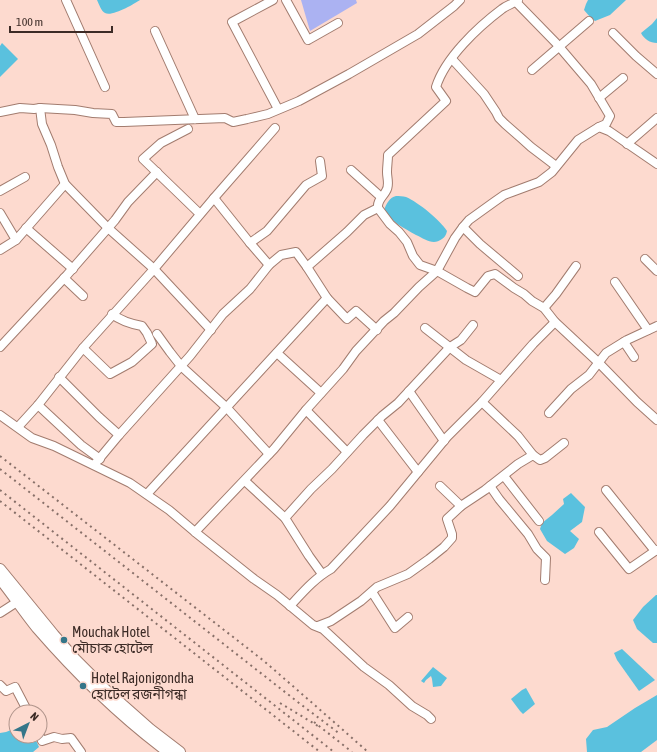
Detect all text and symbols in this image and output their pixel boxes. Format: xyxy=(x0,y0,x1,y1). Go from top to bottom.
scale bar xyxy=(10,8,112,34)
text: 100 m xyxy=(16,15,43,29)
place label: Mouchak Hotel মৌচাক হোটেল xyxy=(72,624,154,656)
marker: Mouchak Hotel মৌচাক হোটেল xyxy=(59,635,69,645)
place label: Hotel Rajonigondha হোটেল রজনীগন্ধা xyxy=(91,670,194,702)
marker: Hotel Rajonigondha হোটেল রজনীগন্ধা xyxy=(78,681,88,691)
north arrow xyxy=(8,704,48,744)
text: N xyxy=(28,710,41,723)

